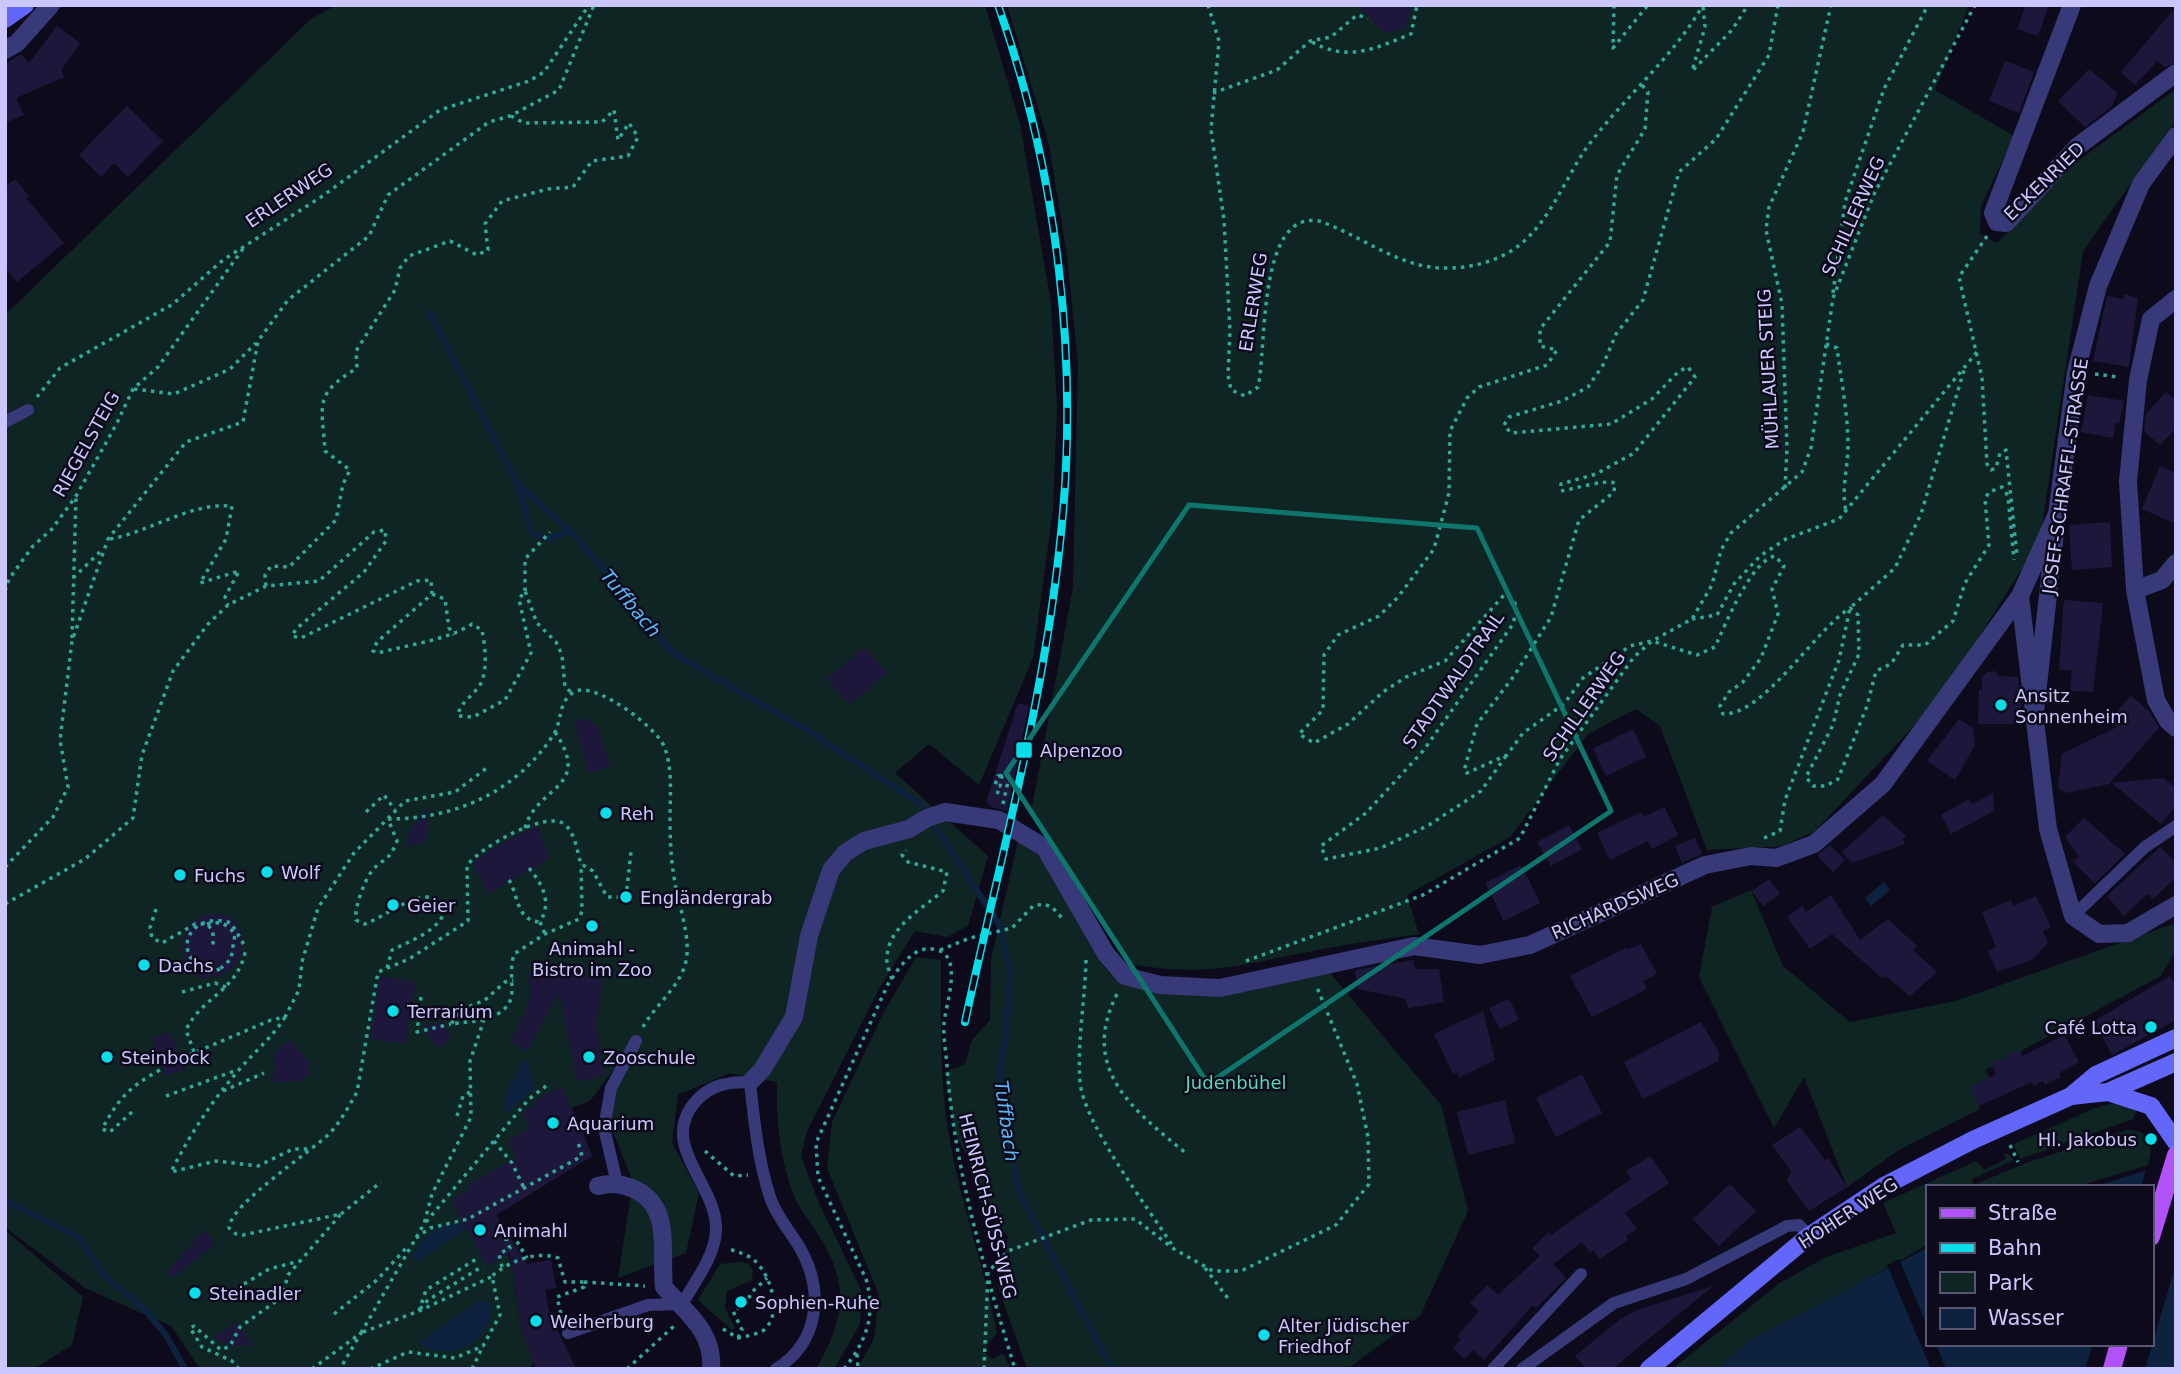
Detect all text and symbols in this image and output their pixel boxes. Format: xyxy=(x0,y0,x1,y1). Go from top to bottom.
street label: ECKENRIED xyxy=(1999,137,2089,225)
street label: SCHILLERWEG xyxy=(1817,153,1889,279)
street label: ERLERWEG xyxy=(242,158,336,232)
street label: ERLERWEG xyxy=(1235,251,1271,353)
street label: MÜHLAUER STEIG xyxy=(1753,288,1783,450)
street label: JOSEF-SCHRAFFL-STRASSE xyxy=(2038,356,2092,596)
street label: RIEGELSTEIG xyxy=(48,387,124,501)
water label: Tuffbach xyxy=(596,565,666,641)
street label: STADTWALDTRAIL xyxy=(1398,608,1508,752)
street label: SCHILLERWEG xyxy=(1538,647,1630,765)
place label: Ansitz Sonnenheim xyxy=(2015,685,2128,727)
marker: Ansitz Sonnenheim xyxy=(1993,697,2009,713)
marker: Alpenzoo xyxy=(1014,740,1034,760)
place label: Alpenzoo xyxy=(1040,740,1123,761)
place label: Reh xyxy=(620,803,654,824)
marker: Reh xyxy=(598,805,614,821)
place label: Wolf xyxy=(281,862,321,883)
marker: Wolf xyxy=(259,864,275,880)
place label: Fuchs xyxy=(194,865,245,886)
marker: Fuchs xyxy=(172,867,188,883)
street label: RICHARDSWEG xyxy=(1548,869,1682,943)
place label: Engländergrab xyxy=(640,887,773,908)
marker: Engländergrab xyxy=(618,889,634,905)
place label: Geier xyxy=(407,895,456,916)
marker: Geier xyxy=(385,897,401,913)
marker: Animahl - Bistro im Zoo xyxy=(584,918,600,934)
place label: Animahl - Bistro im Zoo xyxy=(532,938,652,980)
place label: Dachs xyxy=(158,955,214,976)
marker: Dachs xyxy=(136,957,152,973)
place label: Terrarium xyxy=(406,1001,493,1022)
marker: Terrarium xyxy=(385,1003,401,1019)
place label: Café Lotta xyxy=(2044,1017,2137,1038)
marker: Café Lotta xyxy=(2143,1019,2159,1035)
place label: Steinbock xyxy=(121,1047,210,1068)
place label: Zooschule xyxy=(603,1047,696,1068)
marker: Steinbock xyxy=(99,1049,115,1065)
marker: Zooschule xyxy=(581,1049,597,1065)
park label: Judenbühel xyxy=(1185,1072,1286,1093)
water label: Tuffbach xyxy=(990,1079,1024,1163)
street label: HEINRICH-SÜSS-WEG xyxy=(955,1111,1021,1301)
place label: Aquarium xyxy=(567,1113,654,1134)
marker: Aquarium xyxy=(545,1115,561,1131)
place label: Hl. Jakobus xyxy=(2038,1129,2137,1150)
marker: Hl. Jakobus xyxy=(2143,1131,2159,1147)
street label: HOHER WEG xyxy=(1794,1173,1902,1253)
legend xyxy=(1926,1185,2153,1346)
text: Straße xyxy=(1988,1201,2057,1225)
place label: Animahl xyxy=(494,1220,568,1241)
marker: Animahl xyxy=(472,1222,488,1238)
text: Bahn xyxy=(1988,1236,2042,1260)
text: Park xyxy=(1988,1271,2034,1295)
place label: Steinadler xyxy=(209,1283,301,1304)
marker: Steinadler xyxy=(187,1285,203,1301)
place label: Sophien-Ruhe xyxy=(755,1292,880,1313)
marker: Sophien-Ruhe xyxy=(733,1294,749,1310)
text: Wasser xyxy=(1988,1306,2064,1330)
place label: Weiherburg xyxy=(550,1311,654,1332)
marker: Weiherburg xyxy=(528,1313,544,1329)
place label: Alter Jüdischer Friedhof xyxy=(1278,1315,1409,1357)
marker: Alter Jüdischer Friedhof xyxy=(1256,1327,1272,1343)

